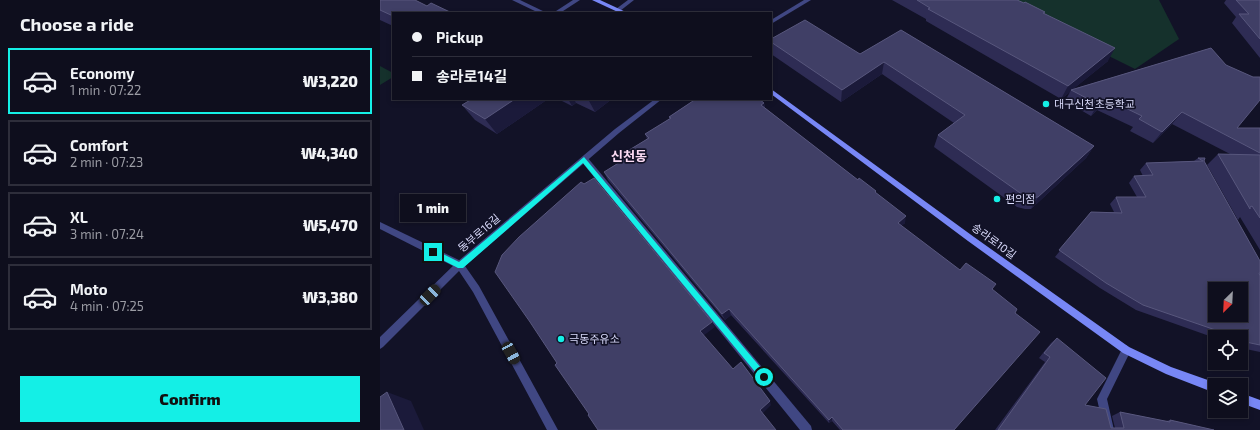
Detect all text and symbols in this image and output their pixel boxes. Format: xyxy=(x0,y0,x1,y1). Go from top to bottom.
text: Choose a ride xyxy=(20,13,134,35)
text: Pickup xyxy=(436,28,483,46)
icon: car xyxy=(22,63,58,99)
text: Economy xyxy=(70,64,135,82)
text: 송라로14길 xyxy=(436,67,507,85)
text: ₩3,220 xyxy=(303,72,358,90)
text: 1 min · 07:22 xyxy=(70,82,141,98)
place label: 대구신천초등학교 xyxy=(1054,97,1135,110)
marker: 대구신천초등학교 xyxy=(1041,99,1051,109)
icon: car xyxy=(22,135,58,171)
text: Comfort xyxy=(70,136,128,154)
text: ₩4,340 xyxy=(301,144,358,162)
district label: 신천동 xyxy=(611,148,647,164)
text: 2 min · 07:23 xyxy=(70,154,143,170)
place label: 편의점 xyxy=(1005,192,1035,205)
callout: 1 min xyxy=(400,194,466,222)
marker: 편의점 xyxy=(992,194,1002,204)
text: 1 min xyxy=(417,200,449,216)
icon: car xyxy=(22,207,58,243)
text: XL xyxy=(70,208,88,226)
street label: 동부로16길 xyxy=(455,211,502,254)
text: ₩5,470 xyxy=(303,216,358,234)
street label: 송라로10길 xyxy=(970,220,1019,261)
text: 3 min · 07:24 xyxy=(70,226,144,242)
route end xyxy=(424,243,442,261)
icon: car xyxy=(22,279,58,315)
text: Moto xyxy=(70,280,108,298)
car xyxy=(417,282,443,308)
north arrow xyxy=(1208,282,1248,322)
map controls xyxy=(1208,282,1248,418)
text: ₩3,380 xyxy=(302,288,358,306)
text: 4 min · 07:25 xyxy=(70,298,144,314)
button: locate xyxy=(1208,330,1248,370)
place label: 극동주유소 xyxy=(569,332,620,345)
marker: 극동주유소 xyxy=(556,334,566,344)
car xyxy=(500,340,522,366)
route start xyxy=(755,368,773,386)
button: Confirm xyxy=(20,376,360,422)
button: layers xyxy=(1208,378,1248,418)

